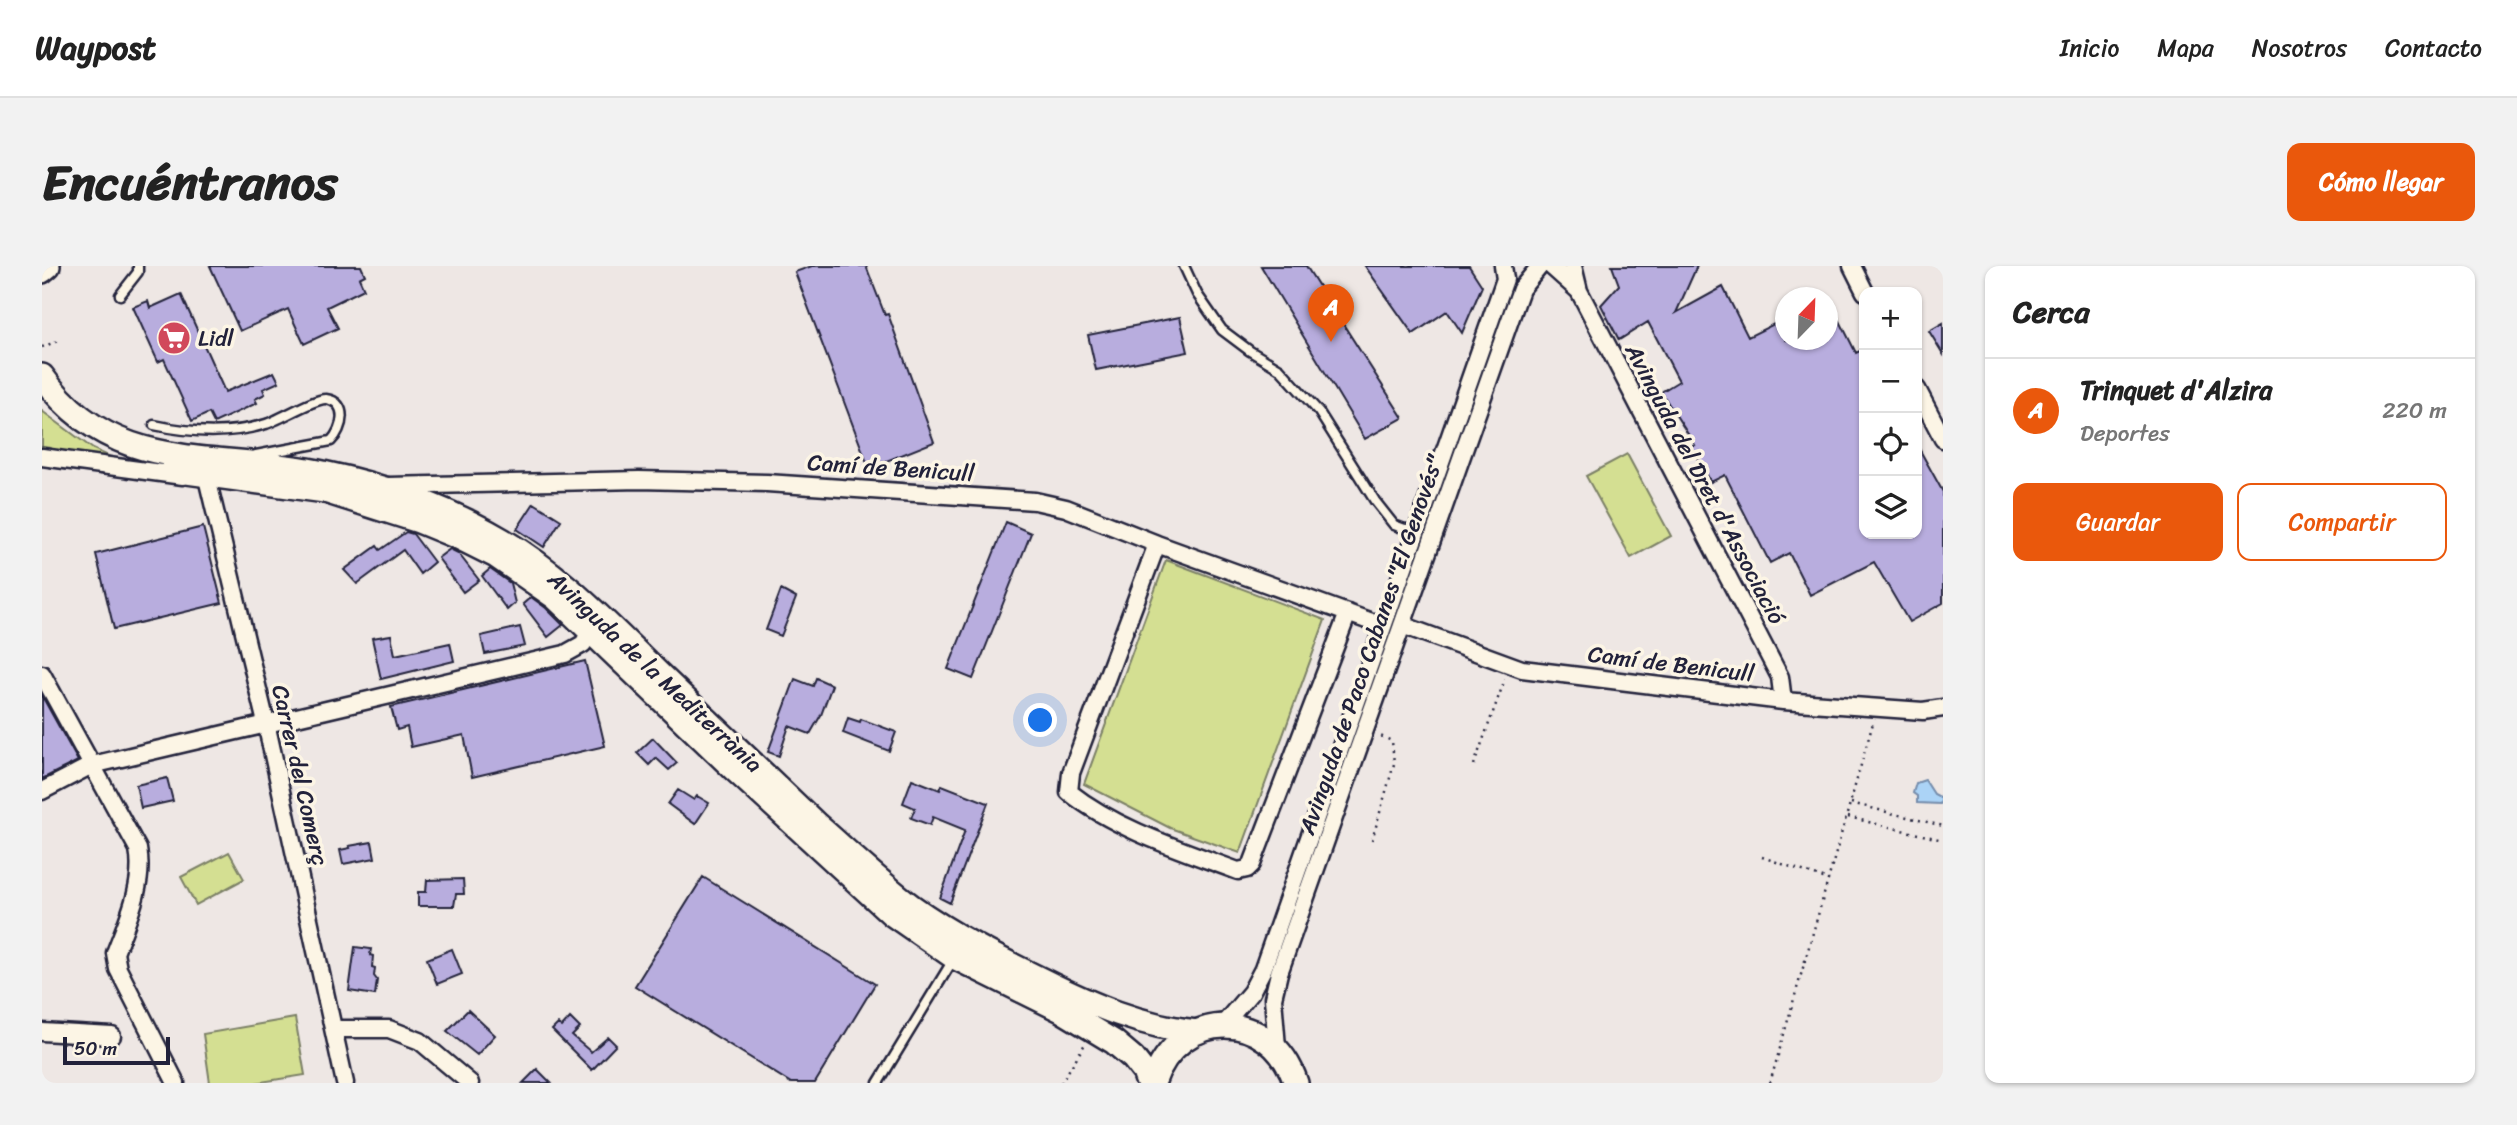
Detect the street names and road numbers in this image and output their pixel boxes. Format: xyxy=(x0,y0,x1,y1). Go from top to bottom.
street label: Avinguda del Dret d'Associació xyxy=(1613,335,1797,632)
street label: Camí de Benicull xyxy=(806,442,976,494)
street label: Avinguda de Paco Cabanes "El Genovés" xyxy=(1286,448,1456,841)
street label: Avinguda de la Mediterrània xyxy=(537,560,772,784)
street label: Camí de Benicull xyxy=(1586,633,1757,695)
street label: Carrer del Comerç xyxy=(259,681,341,870)

